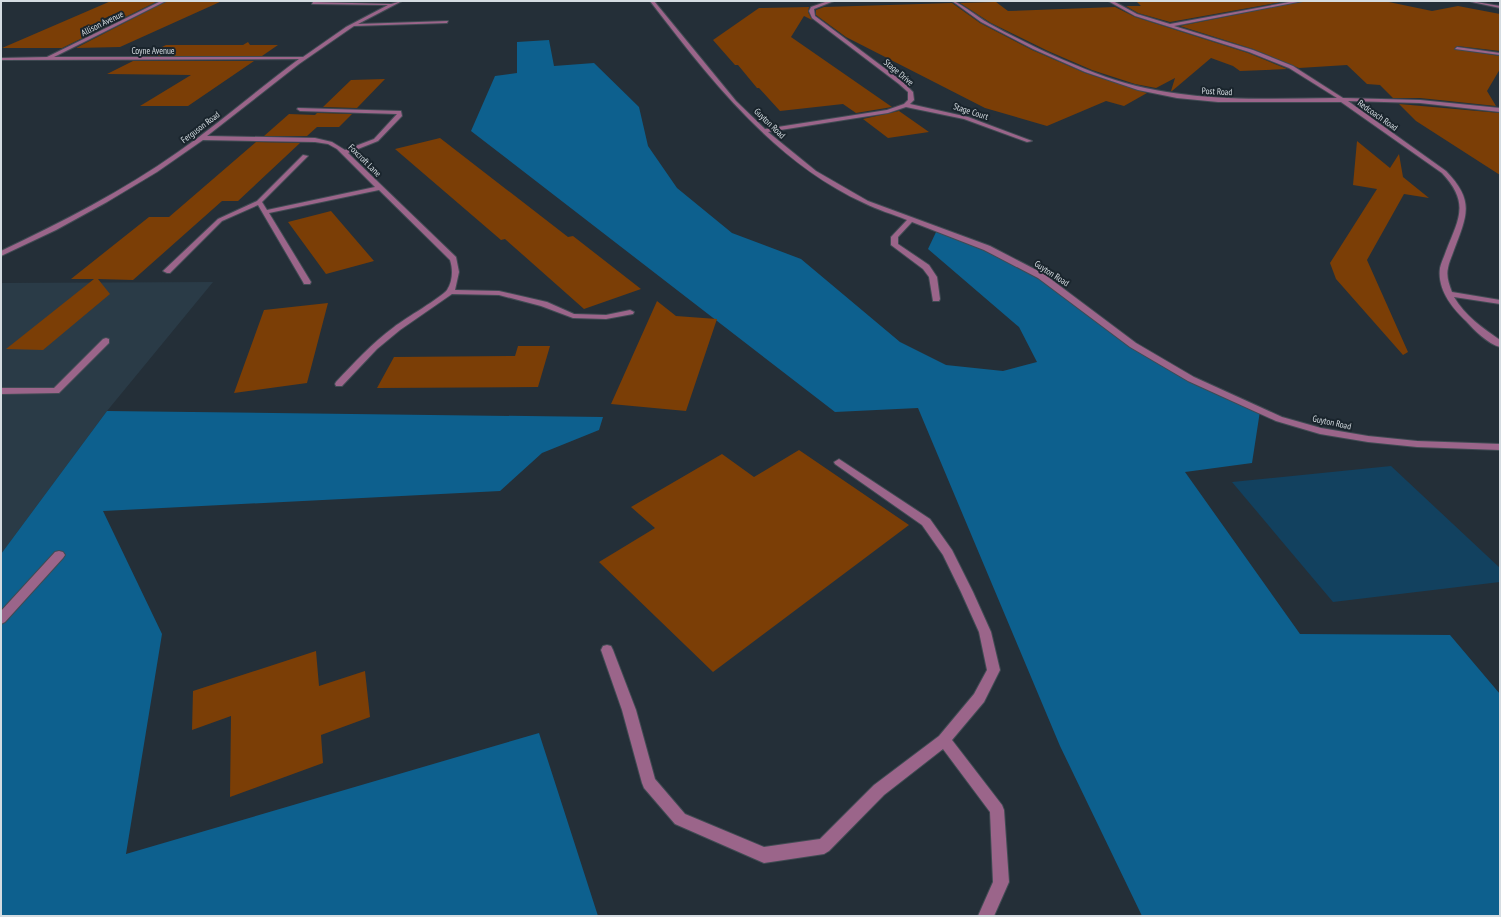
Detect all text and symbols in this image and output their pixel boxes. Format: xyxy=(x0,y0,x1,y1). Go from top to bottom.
street label: Allison Avenue xyxy=(79,8,125,38)
street label: Coyne Avenue xyxy=(131,45,175,56)
street label: Stage Drive xyxy=(882,56,916,88)
street label: Post Road xyxy=(1201,85,1233,97)
street label: Redcoach Road xyxy=(1356,97,1400,133)
street label: Stage Court xyxy=(952,100,990,122)
street label: Guyton Road xyxy=(752,105,788,141)
street label: Ferguson Road xyxy=(178,109,222,145)
street label: Foxcroft Lane xyxy=(346,141,384,179)
street label: Guyton Road xyxy=(1033,258,1072,288)
street label: Guyton Road xyxy=(1312,413,1352,431)

